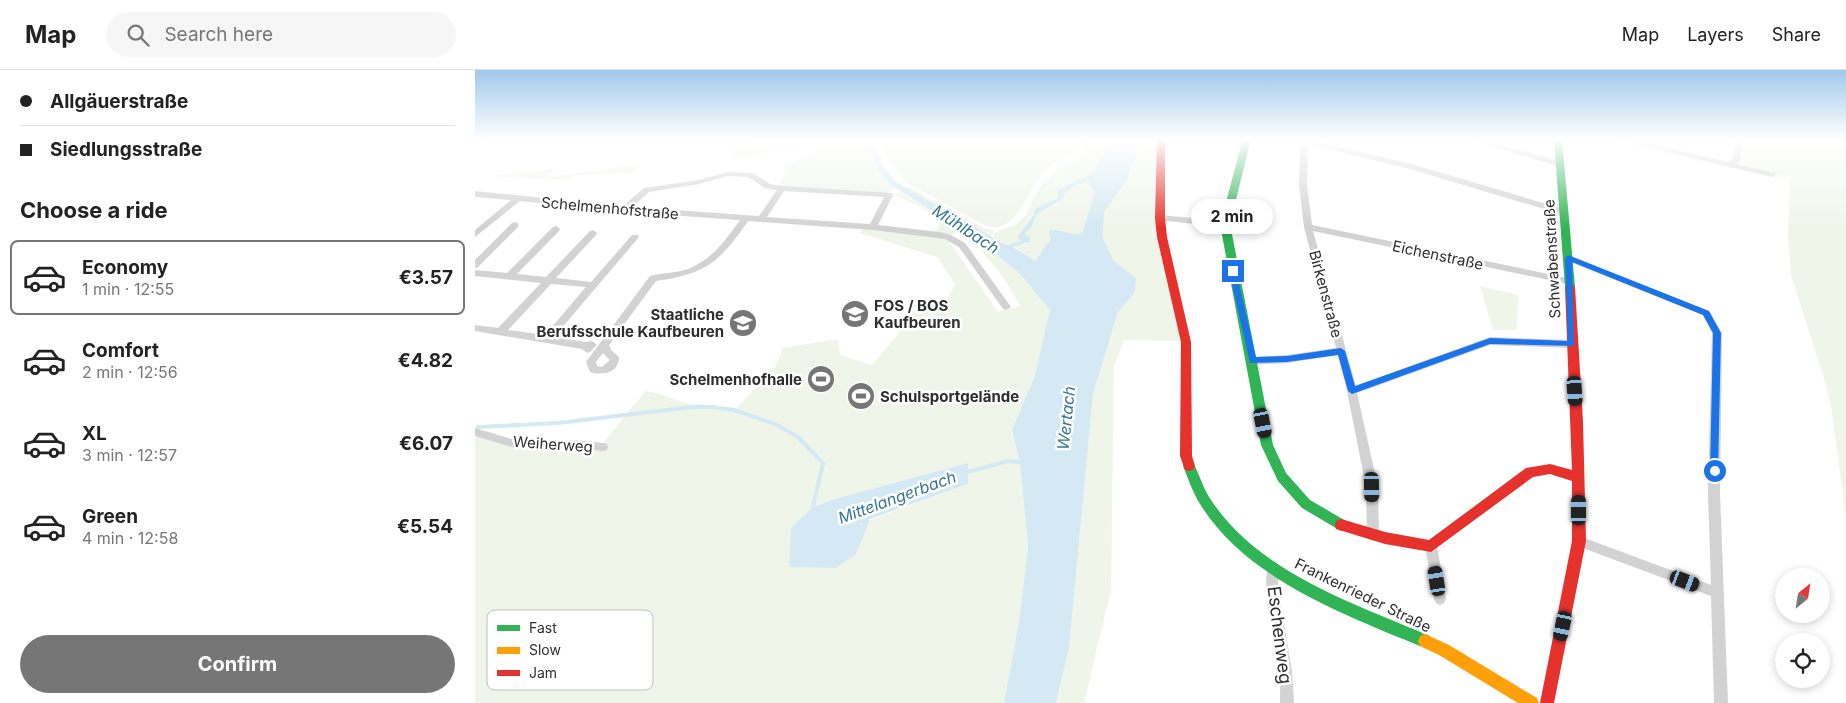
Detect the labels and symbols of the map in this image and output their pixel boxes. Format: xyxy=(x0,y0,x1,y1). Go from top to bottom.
street label: Schelmenhofstraße xyxy=(540,193,680,223)
callout: 2 min xyxy=(1192,198,1274,234)
street label: Schwabenstraße xyxy=(1539,199,1565,319)
water label: Mühlbach xyxy=(929,200,1003,258)
street label: Eichenstraße xyxy=(1391,236,1485,274)
street label: Birkenstraße xyxy=(1305,248,1347,340)
route end xyxy=(1222,260,1244,282)
place label: FOS / BOS Kaufbeuren xyxy=(874,296,961,332)
school or university icon: FOS / BOS Kaufbeuren xyxy=(840,299,870,329)
place label: Staatliche Berufsschule Kaufbeuren xyxy=(537,305,724,341)
school or university icon: Staatliche Berufsschule Kaufbeuren xyxy=(728,308,758,338)
sports icon: Schelmenhofhalle xyxy=(806,364,836,394)
place label: Schelmenhofhalle xyxy=(669,370,802,389)
car xyxy=(1566,376,1583,406)
sports icon: Schulsportgelände xyxy=(846,381,876,411)
water label: Wertach xyxy=(1053,385,1079,451)
place label: Schulsportgelände xyxy=(880,387,1019,406)
car xyxy=(1252,407,1273,439)
street label: Weiherweg xyxy=(513,432,593,456)
route start xyxy=(1704,460,1726,482)
water label: Mittelangerbach xyxy=(835,466,959,528)
car xyxy=(1364,472,1379,502)
car xyxy=(1571,495,1586,525)
street label: Frankenrieder Straße xyxy=(1292,554,1434,636)
car xyxy=(1427,565,1446,597)
north arrow xyxy=(1775,568,1830,622)
car xyxy=(1668,569,1701,593)
street label: Eschenweg xyxy=(1264,585,1296,685)
legend xyxy=(487,610,653,690)
car xyxy=(1552,610,1573,642)
text: Fast xyxy=(529,619,557,636)
text: Slow xyxy=(529,641,561,658)
text: Jam xyxy=(529,664,557,681)

